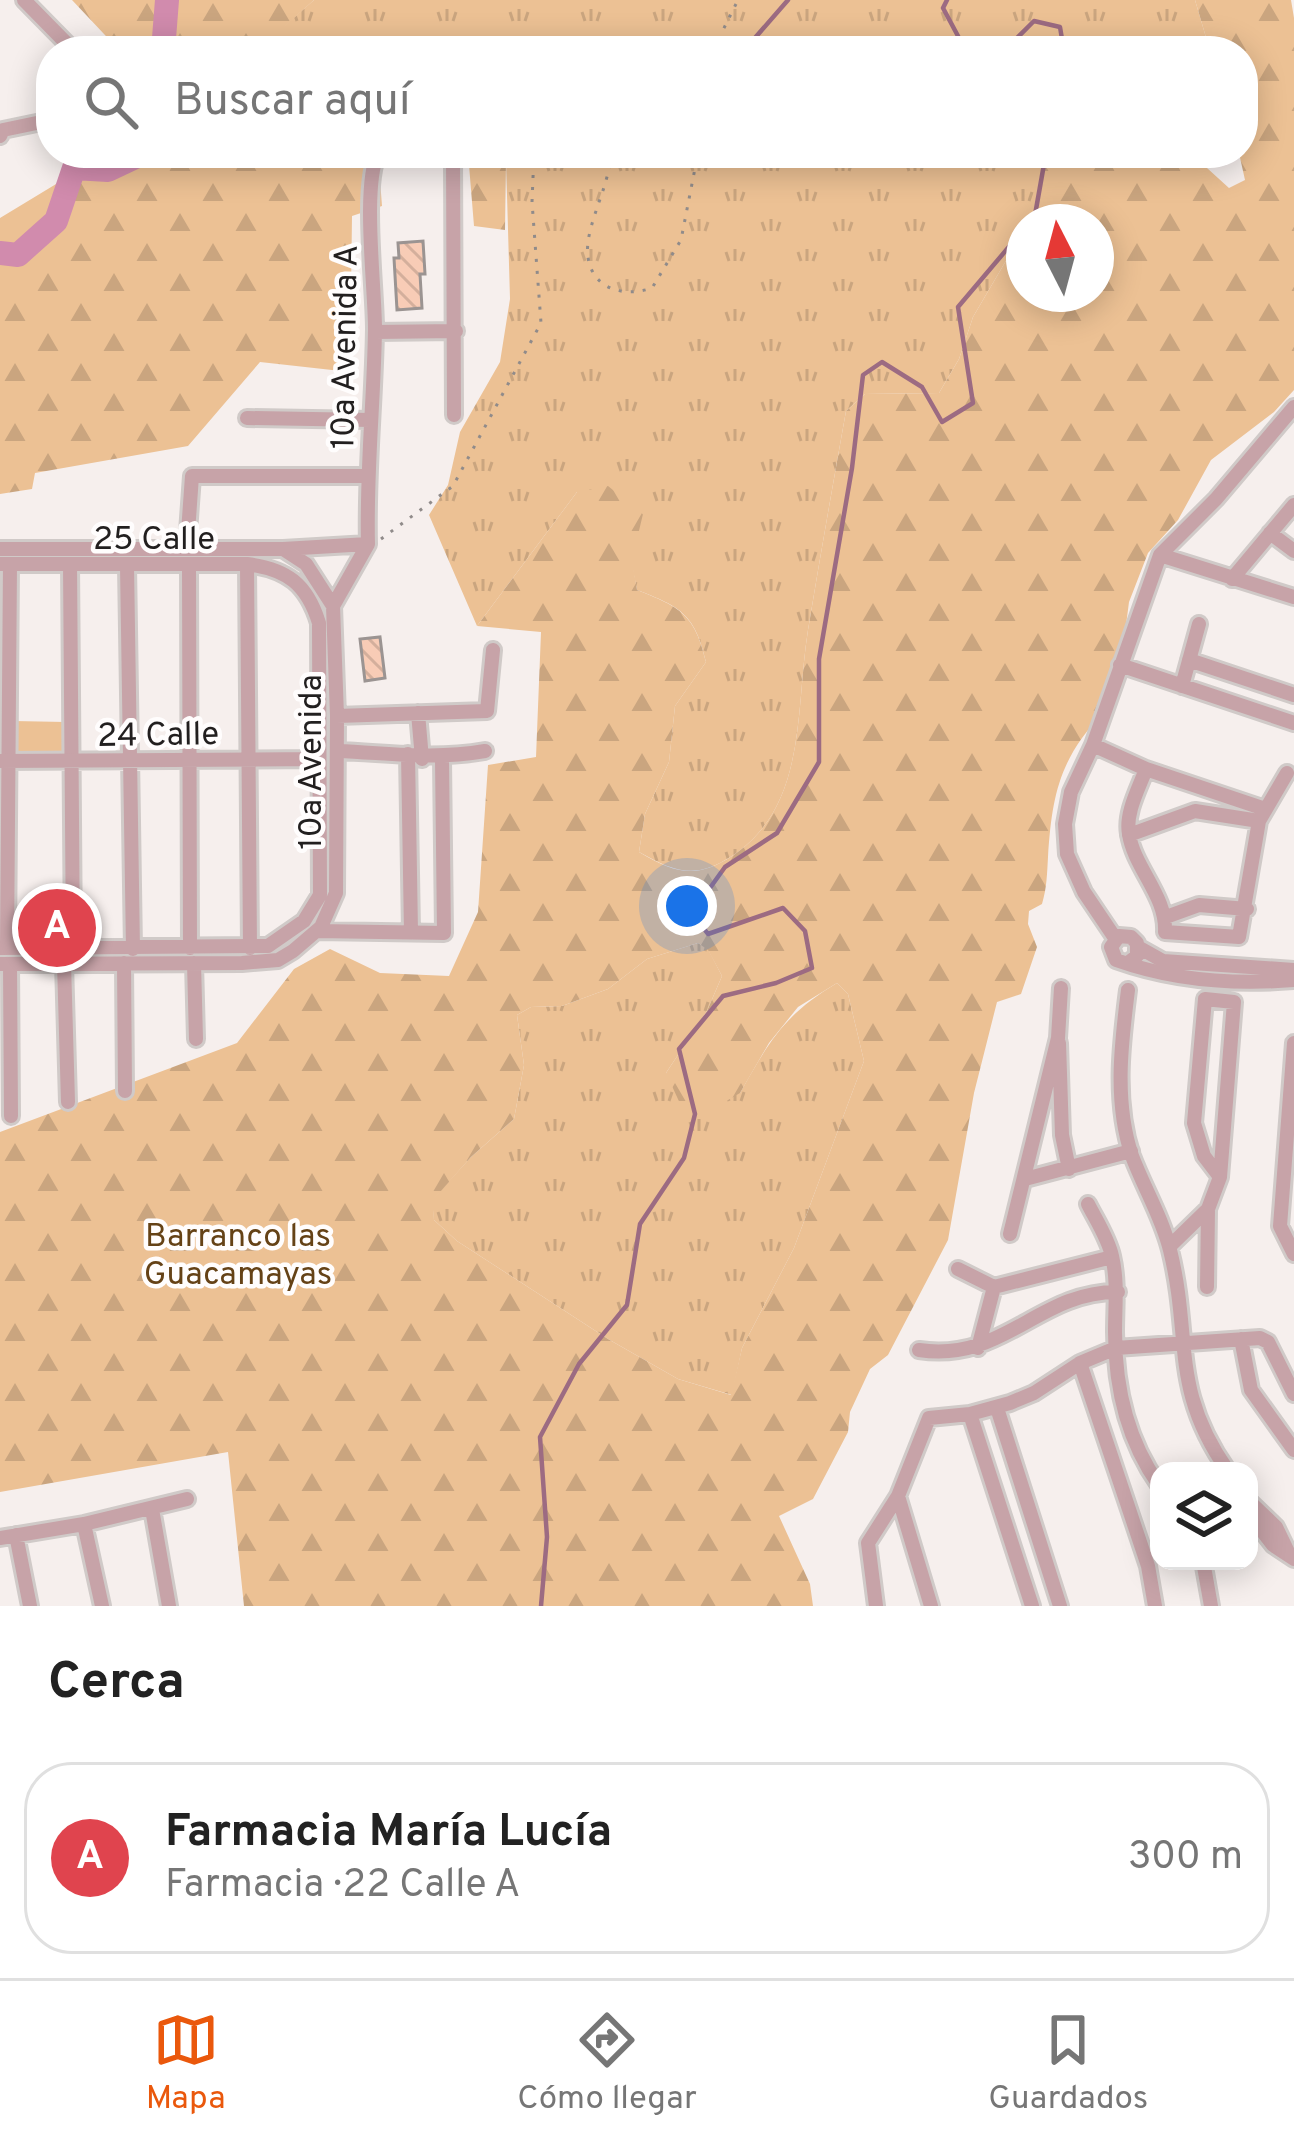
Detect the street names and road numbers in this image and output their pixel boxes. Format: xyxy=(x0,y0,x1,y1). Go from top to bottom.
street label: 10a Avenida A xyxy=(324,244,370,450)
street label: 25 Calle xyxy=(93,520,215,562)
street label: 10a Avenida xyxy=(292,674,334,850)
street label: 24 Calle xyxy=(97,715,219,759)

